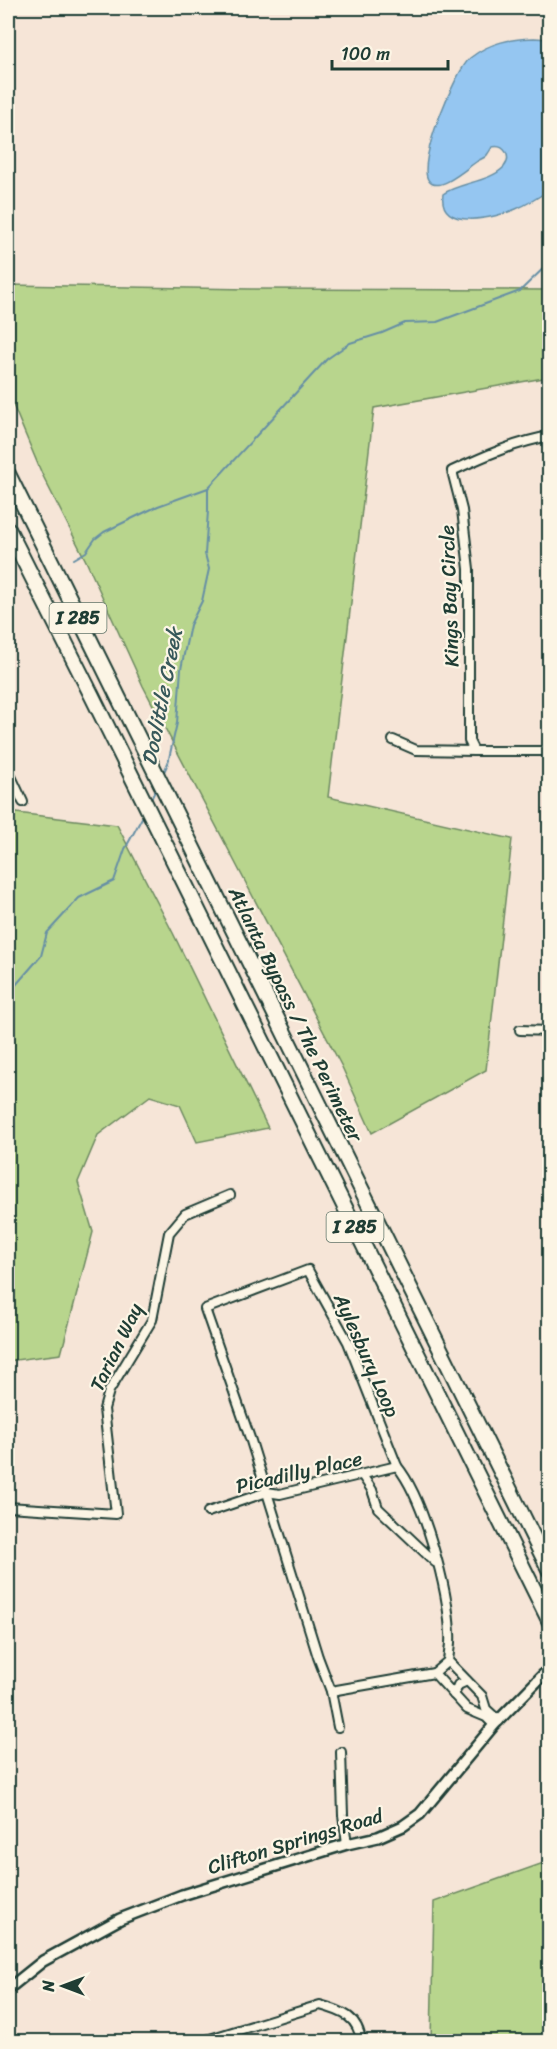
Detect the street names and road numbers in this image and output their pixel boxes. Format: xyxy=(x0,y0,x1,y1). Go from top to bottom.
street label: Kings Bay Circle xyxy=(430,524,469,668)
road number: I 285 xyxy=(50,603,106,633)
street label: Atlanta Bypass / The Perimeter xyxy=(218,880,374,1150)
road number: I 285 xyxy=(326,1212,384,1242)
street label: Aylesbury Loop xyxy=(323,1286,410,1423)
street label: Tarian Way xyxy=(80,1296,153,1397)
street label: Picadilly Place xyxy=(232,1441,366,1504)
street label: Clifton Springs Road xyxy=(203,1798,389,1885)

